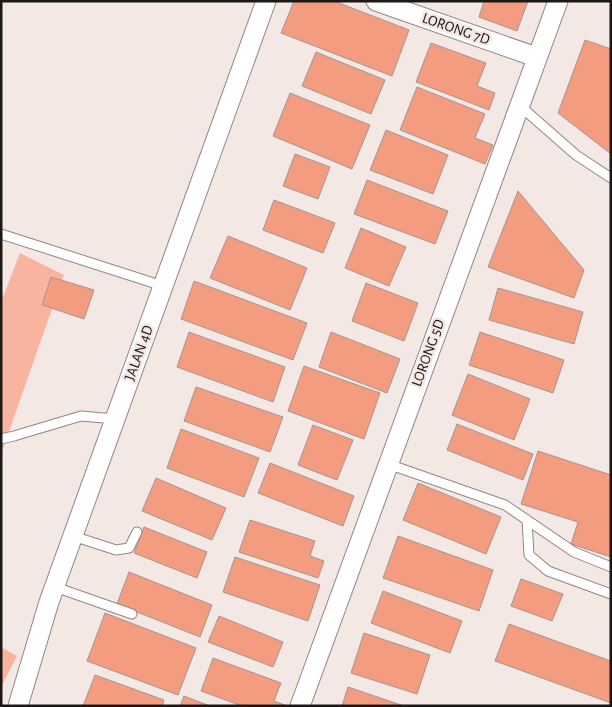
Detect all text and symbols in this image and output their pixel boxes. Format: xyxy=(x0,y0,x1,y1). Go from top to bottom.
street label: LORONG 7D xyxy=(420,10,492,48)
street label: LORONG 5D xyxy=(409,317,447,389)
street label: JALAN 4D xyxy=(122,323,156,383)

